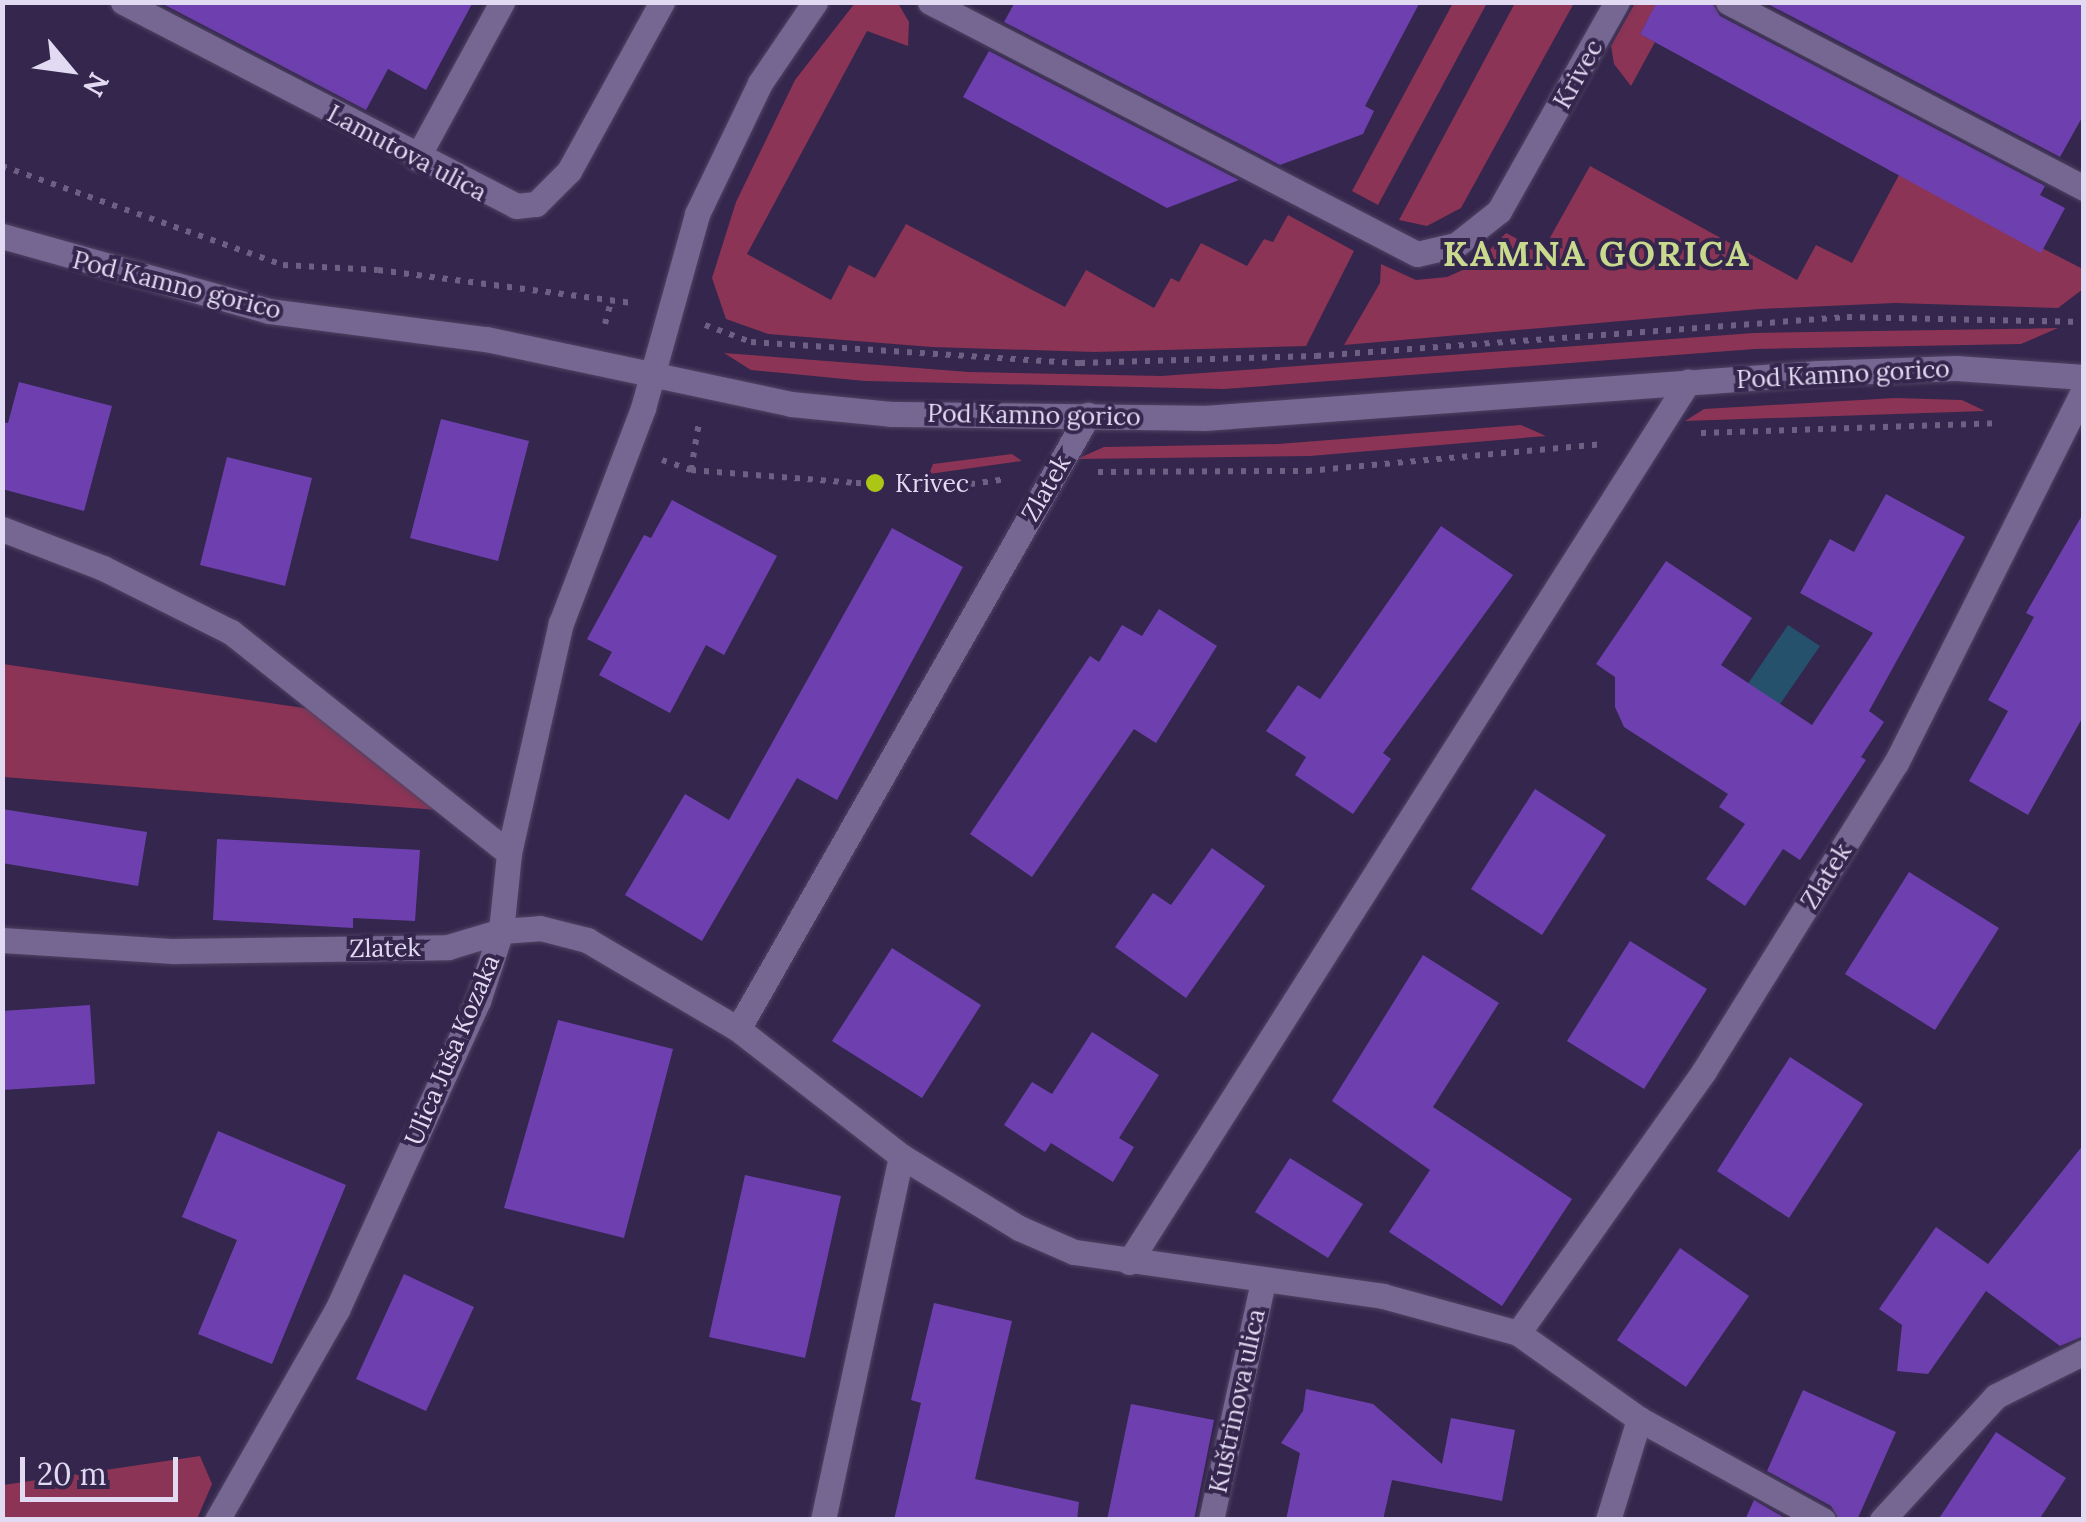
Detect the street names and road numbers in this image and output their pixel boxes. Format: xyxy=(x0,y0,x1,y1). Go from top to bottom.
street label: Krivec xyxy=(1547,34,1609,114)
street label: Lamutova ulica xyxy=(322,98,492,208)
street label: Pod Kamno gorico xyxy=(70,245,284,325)
street label: Pod Kamno gorico xyxy=(1735,353,1951,395)
street label: Pod Kamno gorico xyxy=(927,398,1141,432)
street label: Zlatek xyxy=(1015,450,1077,526)
street label: Zlatek xyxy=(1794,838,1858,914)
street label: Zlatek xyxy=(349,932,421,964)
street label: Ulica Juša Kozaka xyxy=(398,950,506,1150)
street label: Kuštrinova ulica xyxy=(1203,1306,1271,1496)

